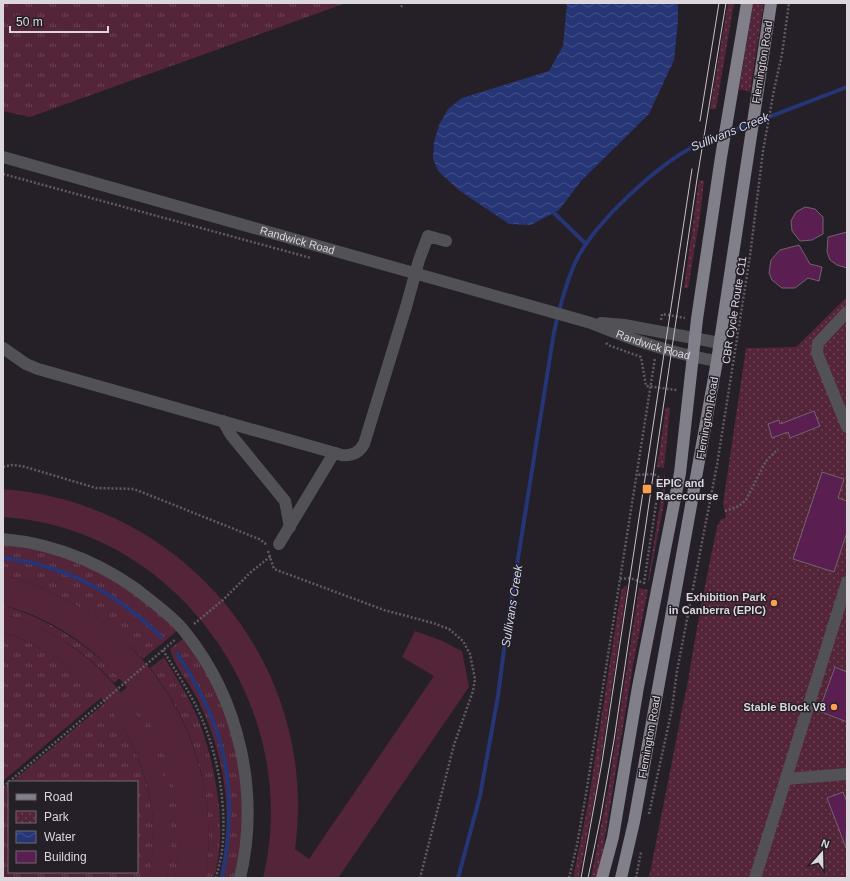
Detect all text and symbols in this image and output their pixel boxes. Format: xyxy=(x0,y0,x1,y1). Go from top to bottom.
scale bar xyxy=(10,8,108,34)
text: 50 m xyxy=(16,15,43,29)
street label: Flemington Road xyxy=(750,20,774,104)
water label: Sullivans Creek xyxy=(689,110,772,154)
street label: Randwick Road xyxy=(259,224,336,256)
street label: CBR Cycle Route C11 xyxy=(720,255,748,365)
street label: Randwick Road xyxy=(614,327,692,362)
street label: Flemington Road xyxy=(694,376,720,460)
place label: EPIC and Racecourse xyxy=(656,477,718,502)
marker: EPIC and Racecourse xyxy=(641,483,653,495)
water label: Sullivans Creek xyxy=(499,563,526,648)
place label: Exhibition Park in Canberra (EPIC) xyxy=(669,591,767,616)
marker: Exhibition Park in Canberra (EPIC) xyxy=(769,598,779,608)
street label: Flemington Road xyxy=(636,695,662,779)
place label: Stable Block V8 xyxy=(743,701,826,713)
marker: Stable Block V8 xyxy=(829,702,839,712)
legend xyxy=(8,781,138,873)
text: Road xyxy=(44,790,73,804)
text: Park xyxy=(44,810,70,824)
text: Water xyxy=(44,830,76,844)
north arrow xyxy=(802,833,842,873)
text: N xyxy=(820,837,831,851)
text: Building xyxy=(44,850,87,864)

